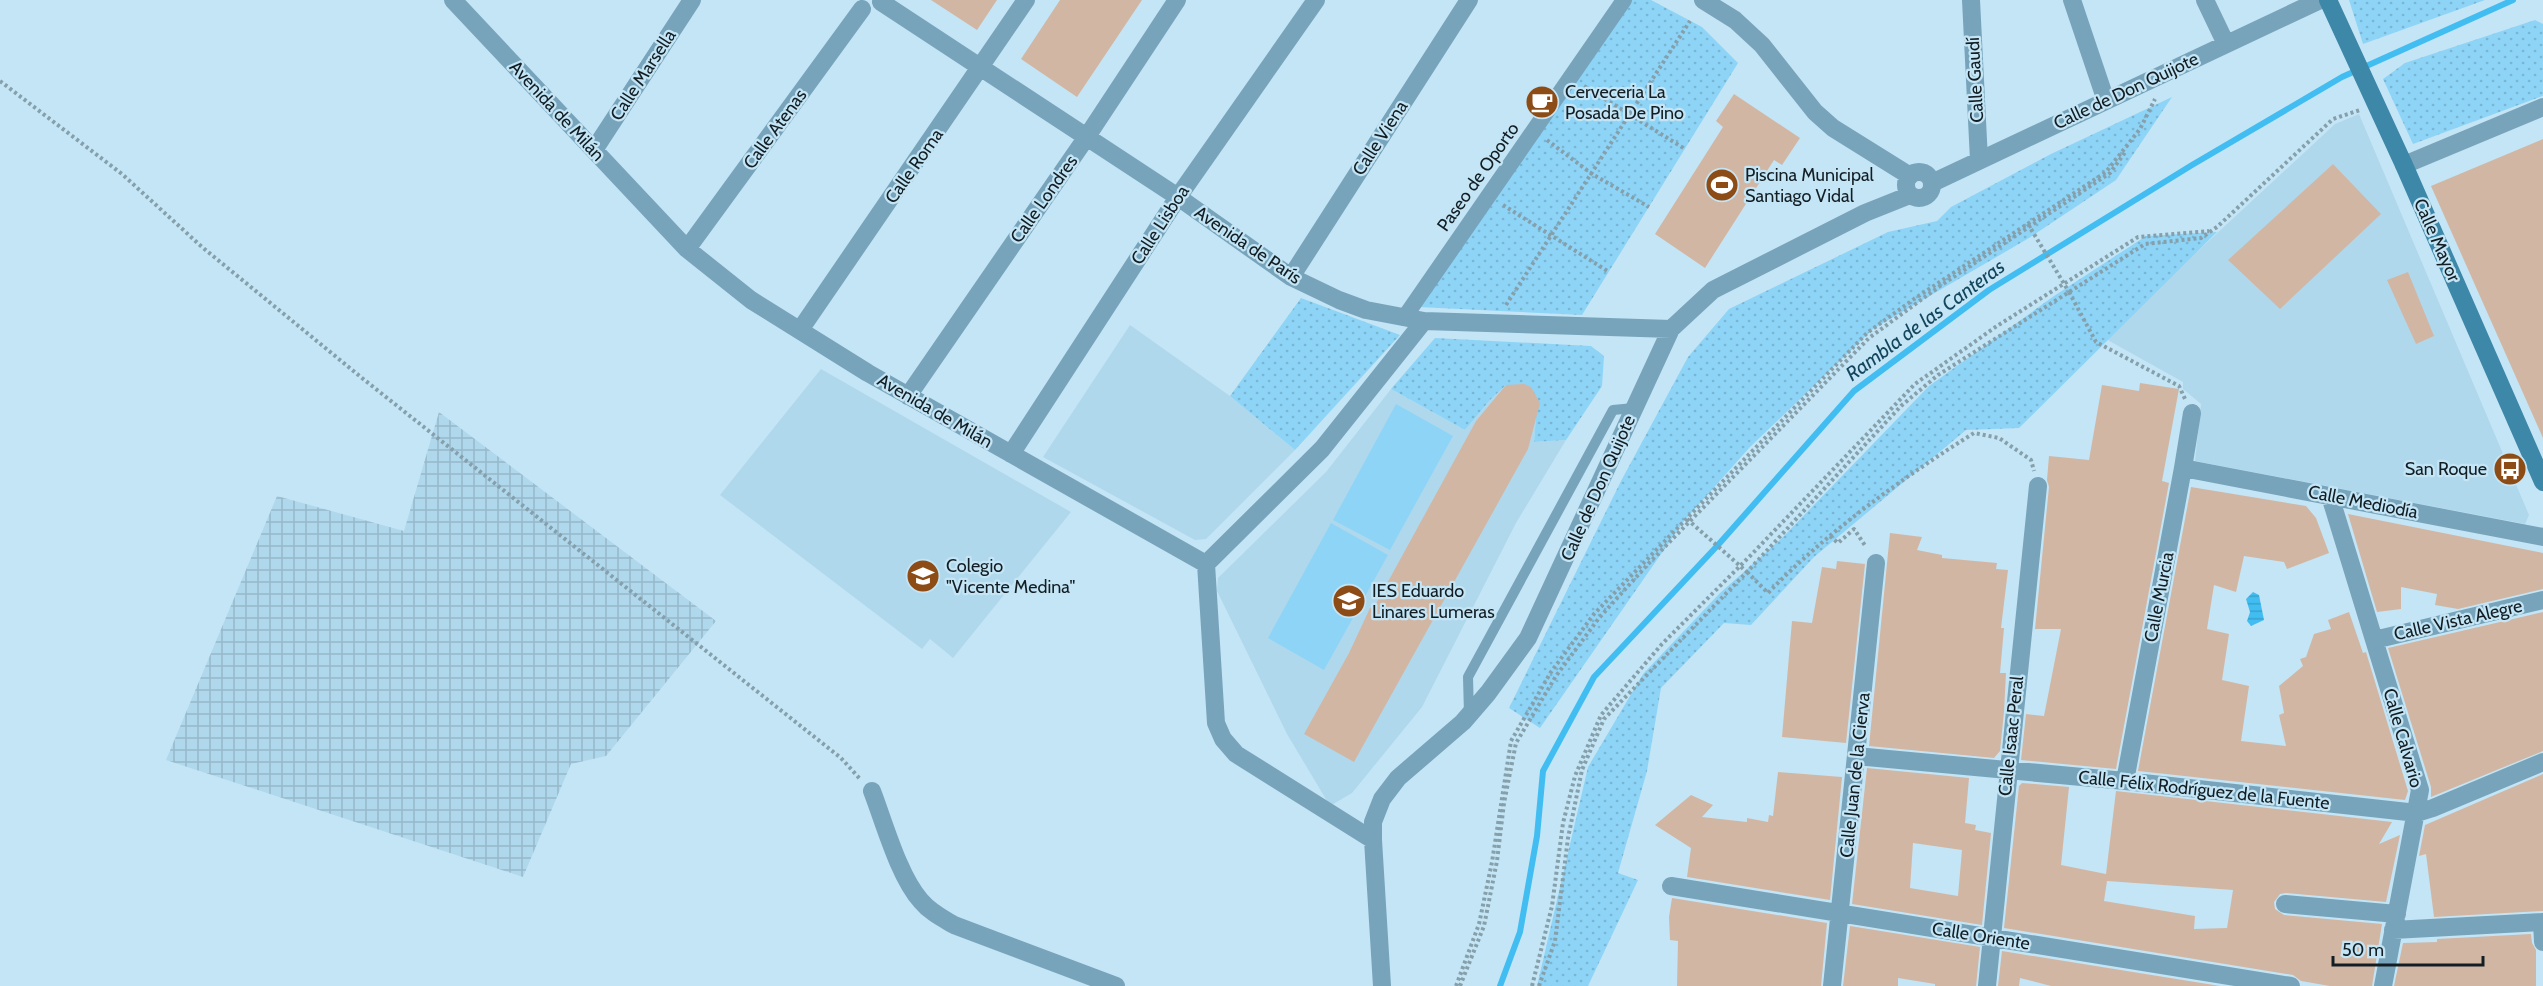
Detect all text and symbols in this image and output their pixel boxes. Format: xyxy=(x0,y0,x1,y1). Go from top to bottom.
street label: Calle Marsella xyxy=(605,25,681,125)
street label: Calle Gaudí xyxy=(1962,37,1988,123)
street label: Calle de Don Quijote xyxy=(2050,48,2202,134)
street label: Avenida de Milán xyxy=(505,56,609,166)
place label: Cerveceria La Posada De Pino xyxy=(1565,81,1684,124)
cafe icon: Cerveceria La Posada De Pino xyxy=(1524,84,1560,120)
street label: Calle Atenas xyxy=(739,85,811,173)
street label: Calle Viena xyxy=(1348,96,1413,180)
street label: Paseo de Oporto xyxy=(1432,118,1524,236)
street label: Calle Roma xyxy=(880,124,948,208)
street label: Calle Londres xyxy=(1006,151,1082,247)
place label: Piscina Municipal Santiago Vidal xyxy=(1745,164,1875,207)
sports icon: Piscina Municipal Santiago Vidal xyxy=(1704,167,1740,203)
street label: Calle Lisboa xyxy=(1126,181,1194,269)
street label: Calle Mayor xyxy=(2409,195,2465,285)
street label: Avenida de París xyxy=(1191,201,1305,289)
water label: Rambla de las Canteras xyxy=(1841,254,2009,386)
street label: Avenida de Milán xyxy=(873,369,997,453)
street label: Calle de Don Quijote xyxy=(1556,412,1640,564)
bus stop icon: San Roque xyxy=(2492,451,2528,487)
place label: San Roque xyxy=(2405,458,2487,480)
street label: Calle Mediodía xyxy=(2306,481,2420,523)
street label: Calle Murcia xyxy=(2139,550,2179,644)
place label: Colegio "Vicente Medina" xyxy=(946,555,1076,598)
school or university icon: Colegio "Vicente Medina" xyxy=(905,558,941,594)
place label: IES Eduardo Linares Lumeras xyxy=(1372,580,1495,623)
school or university icon: IES Eduardo Linares Lumeras xyxy=(1331,583,1367,619)
street label: Calle Vista Alegre xyxy=(2392,595,2524,645)
street label: Calle Isaac Peral xyxy=(1994,674,2028,797)
street label: Calle Calvario xyxy=(2378,686,2428,790)
street label: Calle Juan de la Cierva xyxy=(1835,691,1875,859)
street label: Calle Félix Rodríguez de la Fuente xyxy=(2077,766,2331,814)
street label: Calle Oriente xyxy=(1930,917,2032,955)
scale bar xyxy=(2333,929,2483,967)
text: 50 m xyxy=(2342,939,2384,961)

